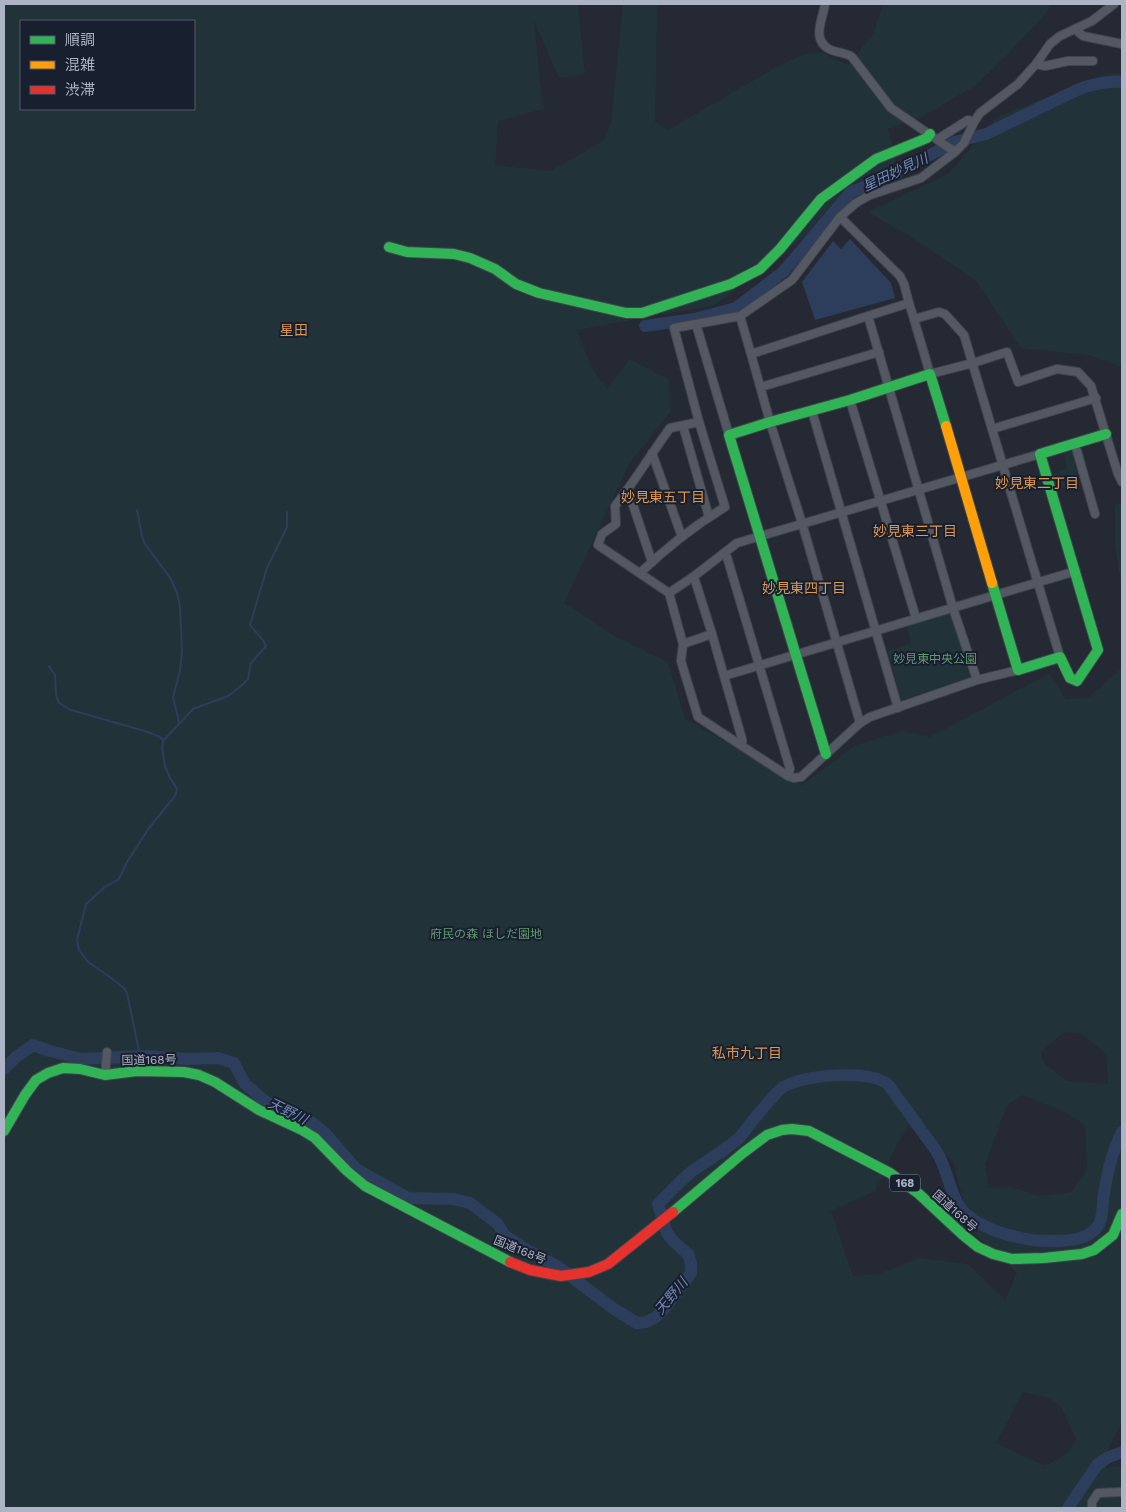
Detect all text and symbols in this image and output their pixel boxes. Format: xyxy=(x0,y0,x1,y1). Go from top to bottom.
legend xyxy=(20,20,195,110)
text: 順調 xyxy=(65,31,95,49)
text: 混雑 xyxy=(65,56,95,74)
text: 渋滞 xyxy=(65,81,95,99)
water label: 星田妙見川 xyxy=(860,149,932,194)
district label: 星田 xyxy=(280,322,308,338)
district label: 妙見東二丁目 xyxy=(995,475,1079,491)
district label: 妙見東五丁目 xyxy=(621,489,705,505)
district label: 妙見東三丁目 xyxy=(873,523,957,539)
district label: 妙見東四丁目 xyxy=(762,580,846,596)
park label: 妙見東中央公園 xyxy=(893,652,977,666)
park label: 府民の森 ほしだ園地 xyxy=(430,927,542,941)
district label: 私市九丁目 xyxy=(712,1045,782,1061)
street label: 国道168号 xyxy=(121,1053,177,1067)
water label: 天野川 xyxy=(266,1095,312,1128)
road number: 168 xyxy=(890,1174,920,1192)
street label: 国道168号 xyxy=(930,1187,980,1235)
street label: 国道168号 xyxy=(492,1233,548,1267)
water label: 天野川 xyxy=(651,1273,692,1317)

